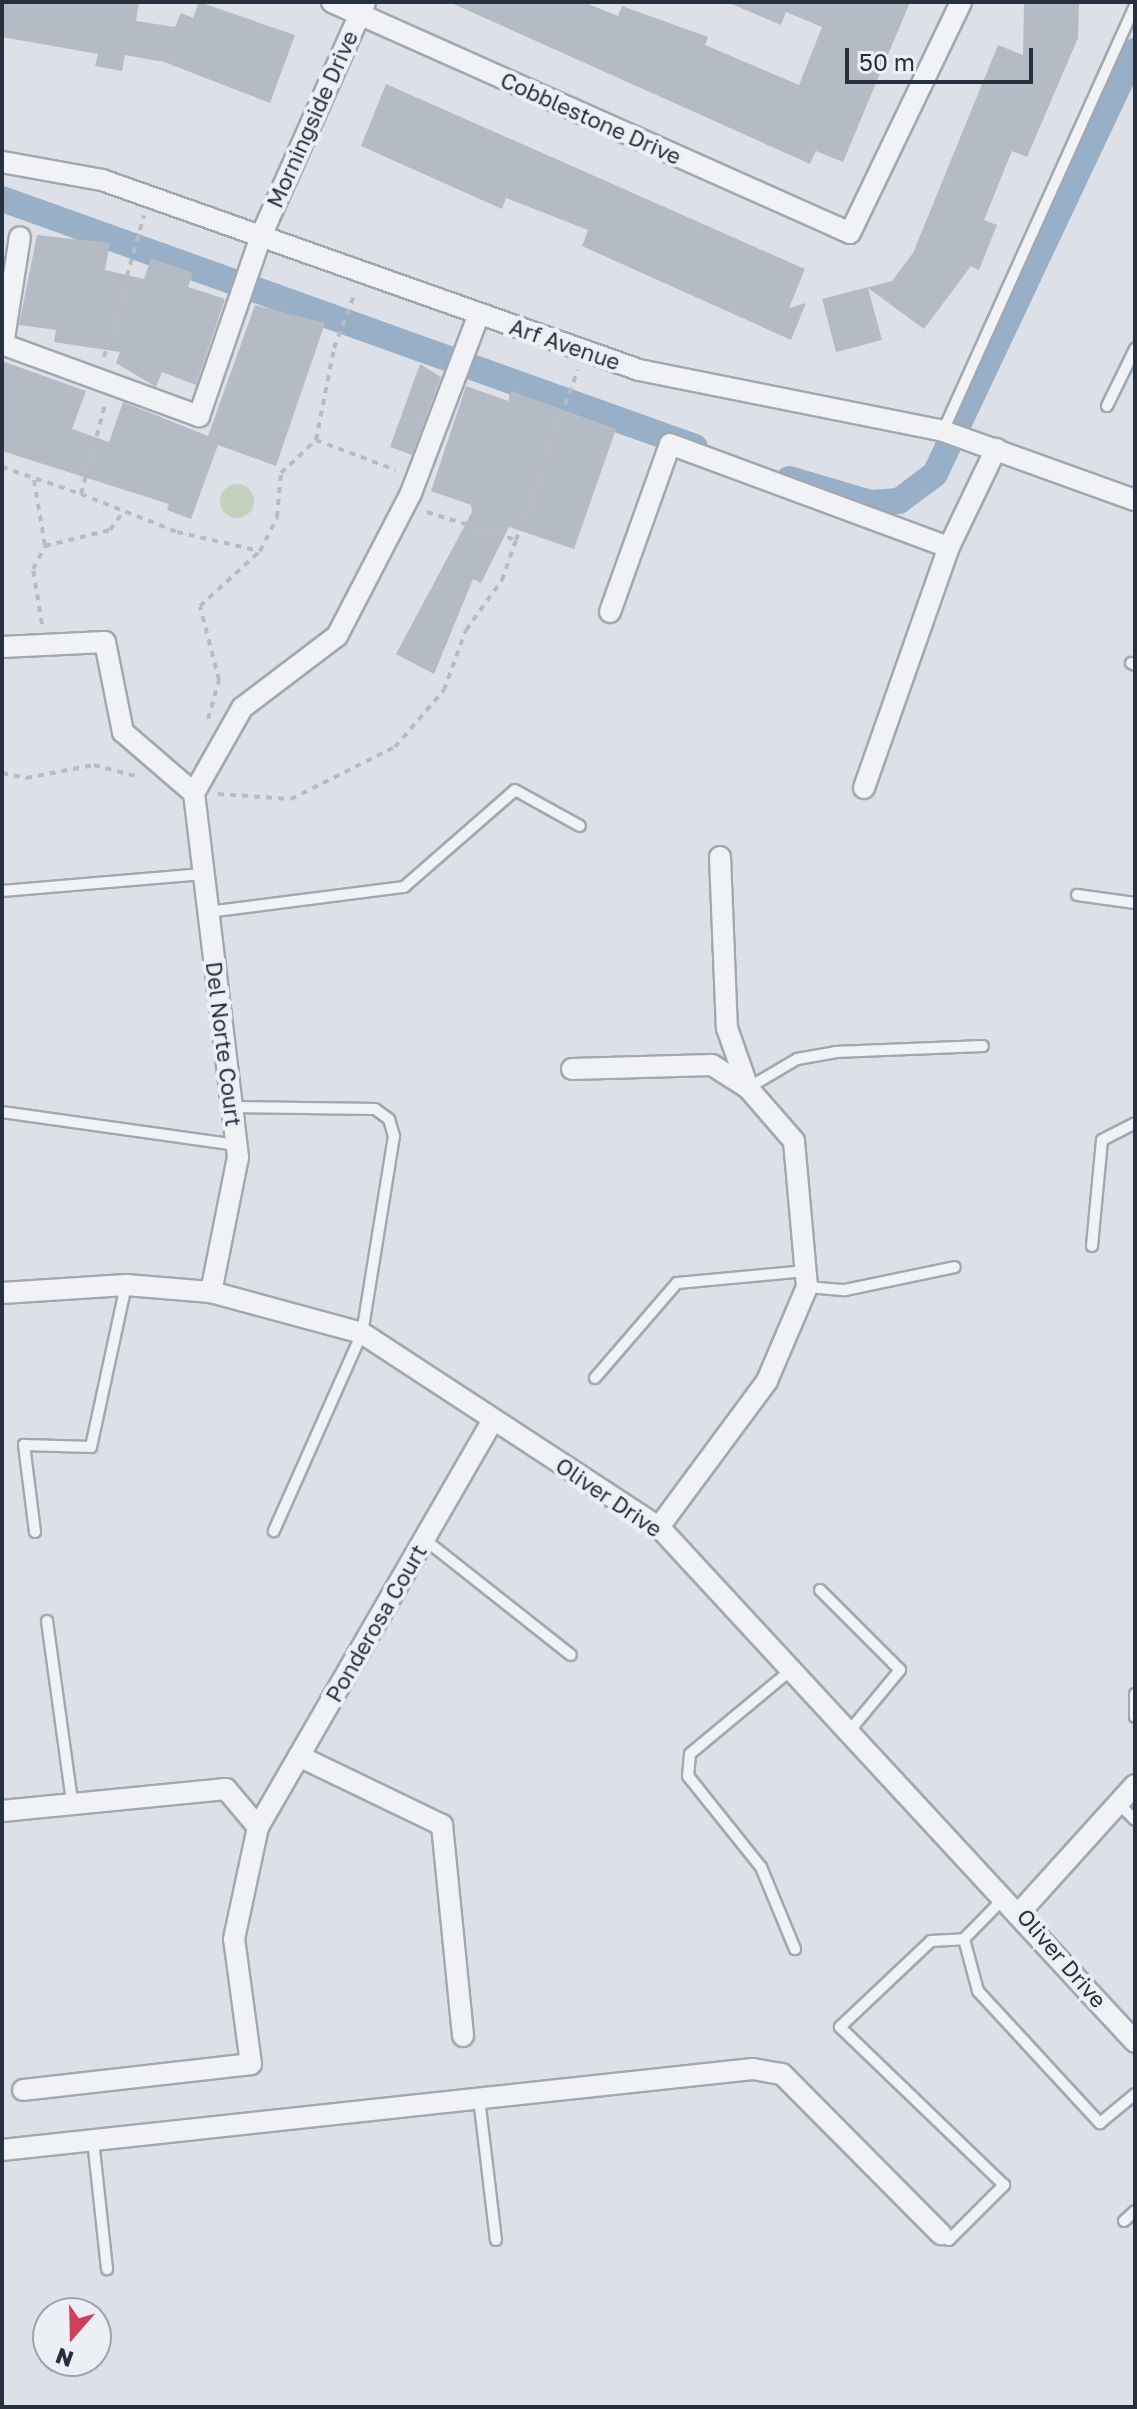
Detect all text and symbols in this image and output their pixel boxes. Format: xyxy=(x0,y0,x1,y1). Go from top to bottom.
street label: Morningside Drive xyxy=(261,26,363,212)
scale bar xyxy=(849,32,1037,82)
text: 50 m xyxy=(859,47,915,76)
street label: Cobblestone Drive xyxy=(497,66,685,170)
street label: Arf Avenue xyxy=(506,313,624,375)
street label: Del Norte Court xyxy=(201,960,247,1128)
street label: Oliver Drive xyxy=(551,1452,667,1542)
street label: Ponderosa Court xyxy=(320,1539,432,1707)
street label: Oliver Drive xyxy=(1012,1903,1112,2013)
north arrow xyxy=(32,2297,112,2377)
text: N xyxy=(52,2343,77,2374)

